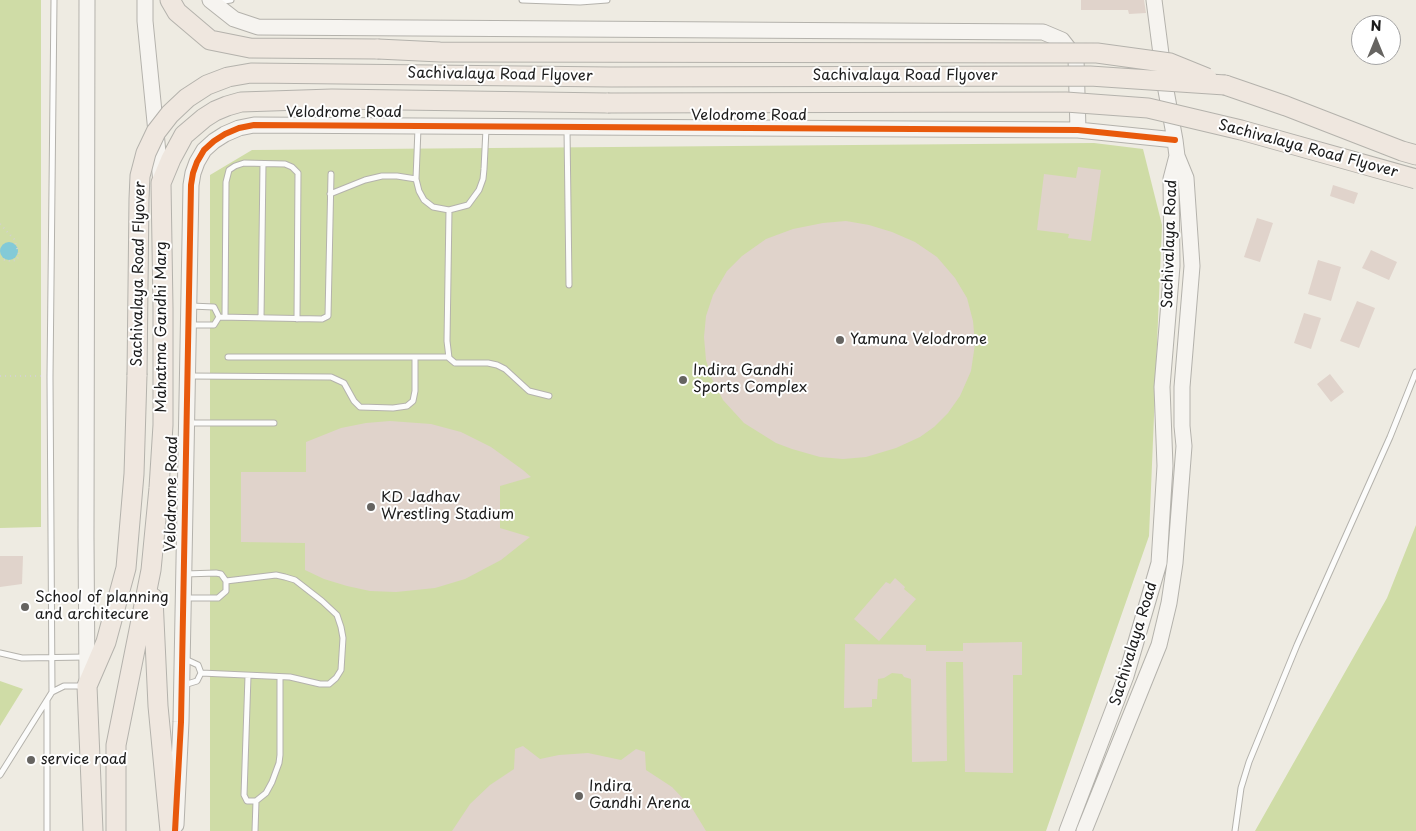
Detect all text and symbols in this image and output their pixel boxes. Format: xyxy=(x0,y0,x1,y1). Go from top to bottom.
north arrow xyxy=(1351,15,1401,65)
text: N xyxy=(1370,15,1382,36)
street label: Sachivalaya Road Flyover xyxy=(407,64,593,86)
street label: Sachivalaya Road Flyover xyxy=(812,67,998,85)
street label: Velodrome Road xyxy=(286,104,402,122)
street label: Velodrome Road xyxy=(691,107,807,125)
street label: Sachivalaya Road Flyover xyxy=(1216,116,1400,182)
street label: Sachivalaya Road xyxy=(1159,179,1181,309)
street label: Sachivalaya Road Flyover xyxy=(128,181,150,367)
street label: Mahatma Gandhi Marg xyxy=(153,241,171,413)
place label: Yamuna Velodrome xyxy=(850,331,987,349)
marker: Yamuna Velodrome xyxy=(834,334,846,346)
place label: Indira Gandhi Sports Complex xyxy=(693,362,807,397)
marker: Indira Gandhi Sports Complex xyxy=(677,374,689,386)
street label: Velodrome Road xyxy=(162,436,182,552)
place label: KD Jadhav Wrestling Stadium xyxy=(381,489,514,524)
marker: KD Jadhav Wrestling Stadium xyxy=(365,501,377,513)
street label: Sachivalaya Road xyxy=(1107,580,1161,708)
place label: School of planning and architecure xyxy=(35,589,169,624)
marker: School of planning and architecure xyxy=(19,601,31,613)
place label: service road xyxy=(41,751,127,769)
marker: service road xyxy=(25,754,37,766)
place label: Indira Gandhi Arena xyxy=(589,778,690,813)
marker: Indira Gandhi Arena xyxy=(573,790,585,802)

